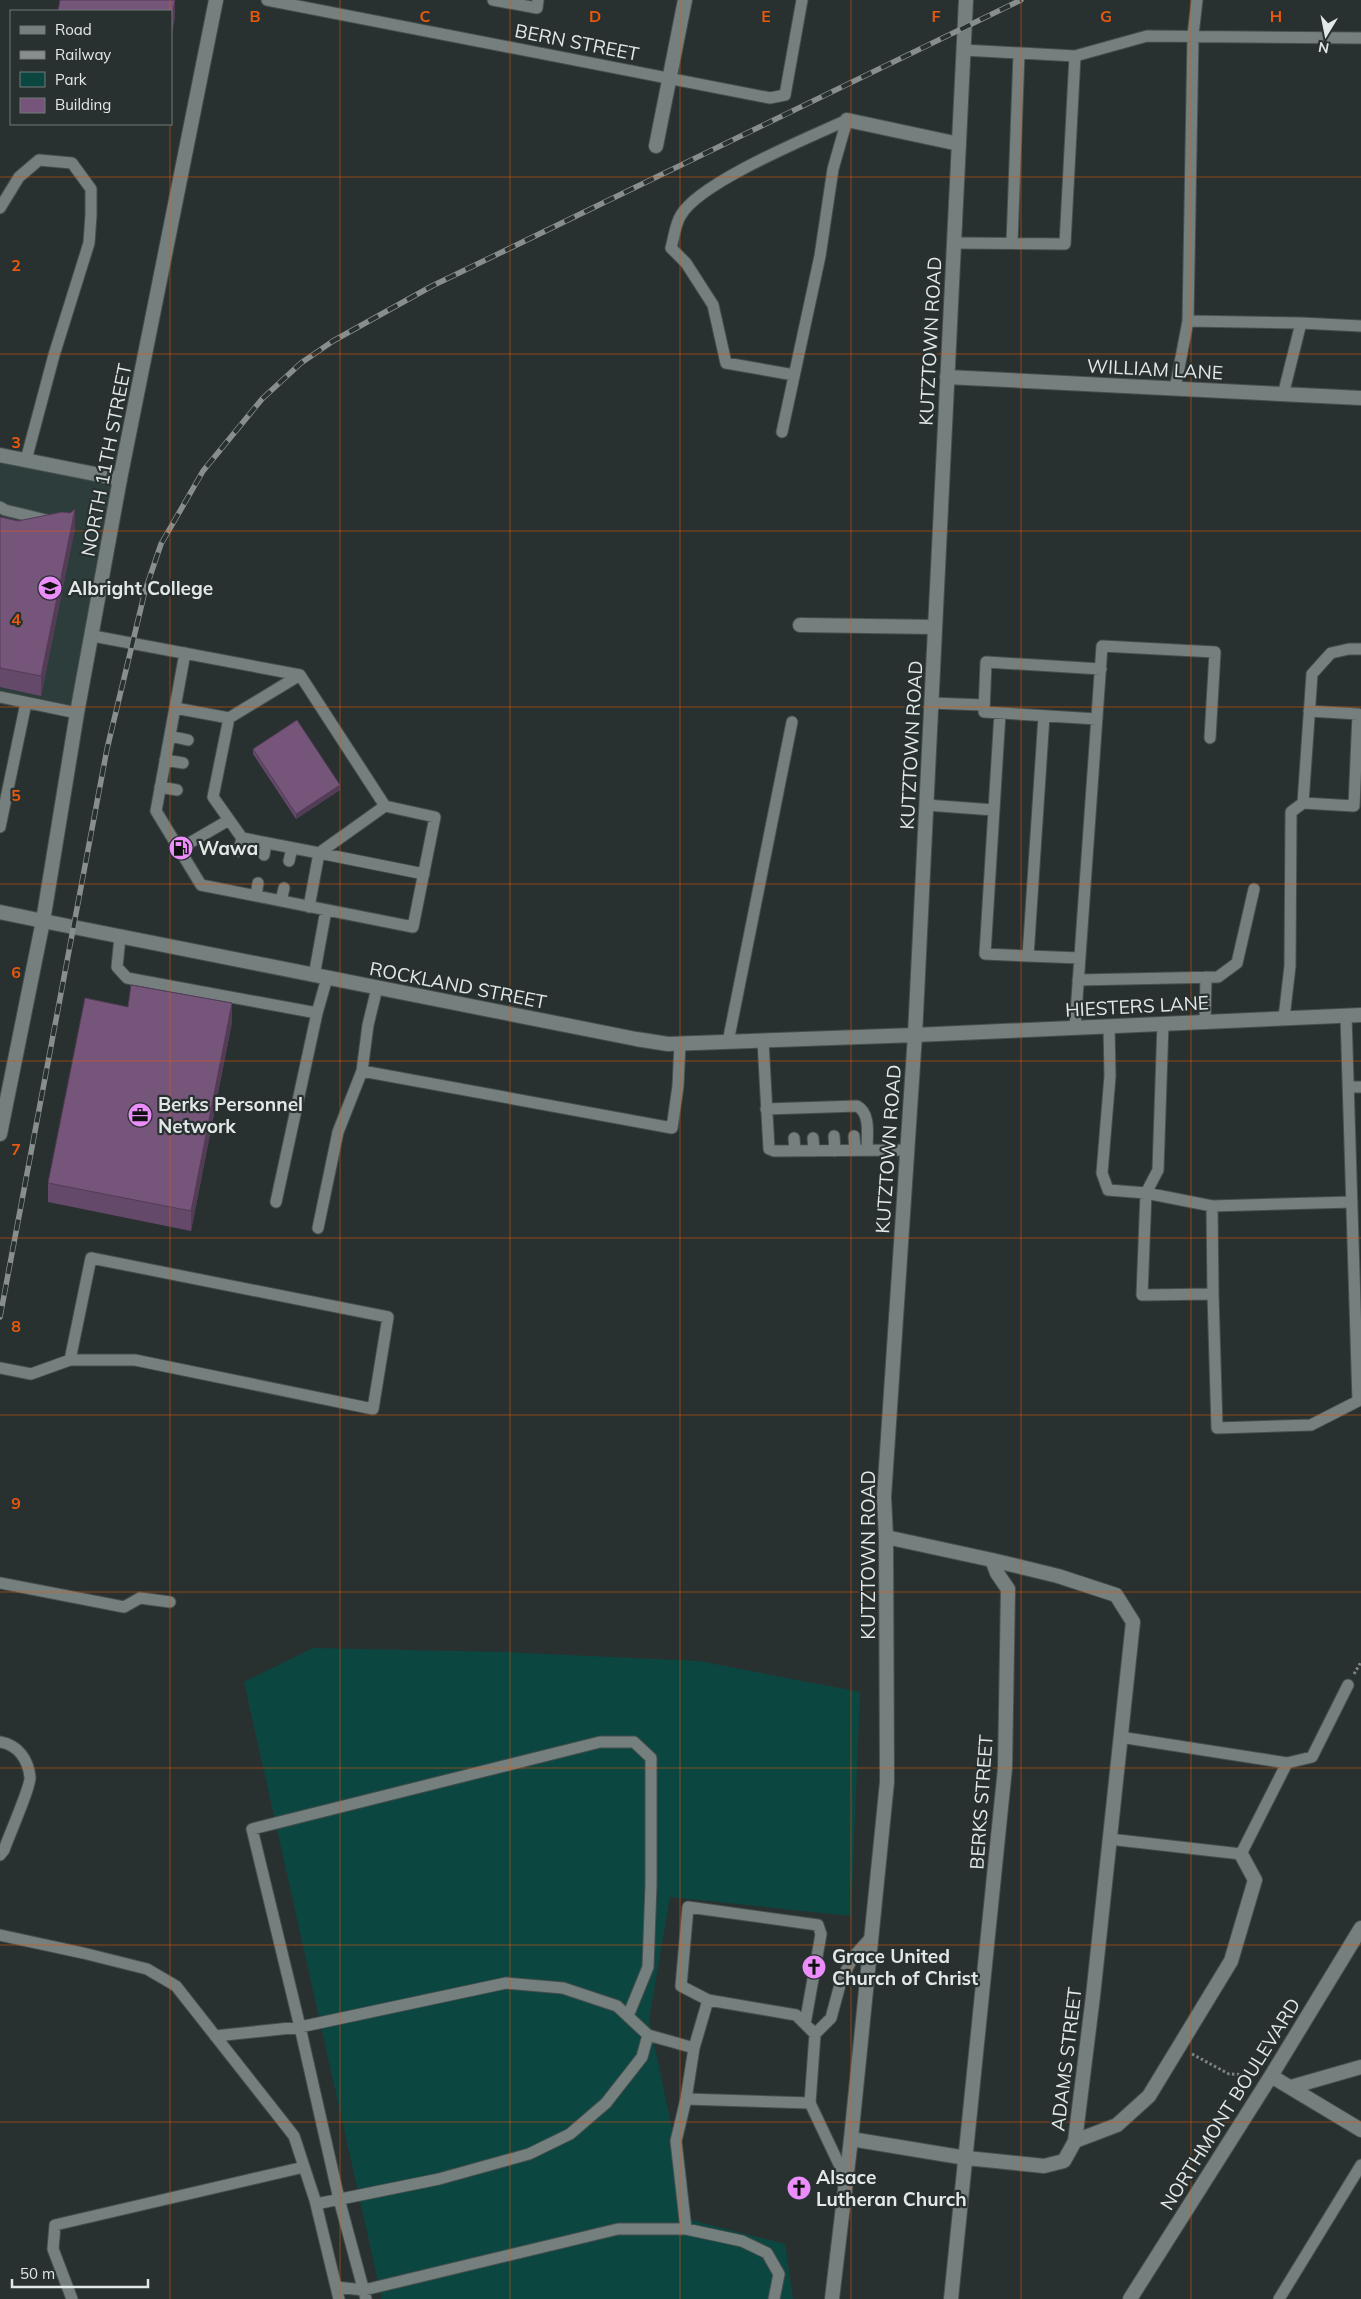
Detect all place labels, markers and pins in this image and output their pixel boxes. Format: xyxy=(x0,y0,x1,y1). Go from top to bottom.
school or university icon: Albright College xyxy=(37,575,63,601)
place label: Albright College xyxy=(68,576,213,600)
fuel station icon: Wawa xyxy=(168,835,194,861)
place label: Wawa xyxy=(198,836,258,860)
place label: Berks Personnel Network xyxy=(158,1092,303,1138)
office icon: Berks Personnel Network xyxy=(127,1102,153,1128)
place label: Grace United Church of Christ xyxy=(832,1944,978,1990)
church icon: Grace United Church of Christ xyxy=(801,1954,827,1980)
place label: Alsace Lutheran Church xyxy=(816,2165,967,2211)
church icon: Alsace Lutheran Church xyxy=(786,2175,812,2201)

